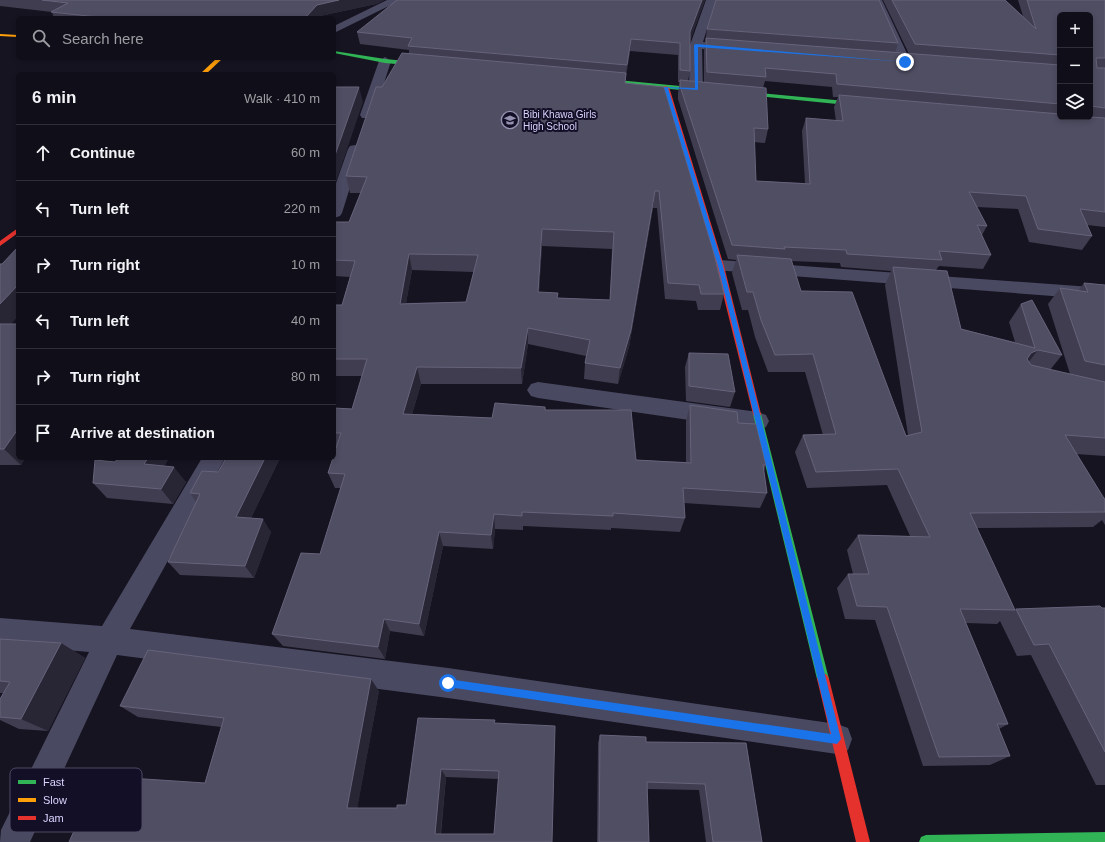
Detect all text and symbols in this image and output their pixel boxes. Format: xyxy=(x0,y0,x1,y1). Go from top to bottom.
map controls xyxy=(1057,12,1093,120)
button: + xyxy=(1057,12,1093,48)
search box xyxy=(16,16,336,60)
icon: search xyxy=(30,27,52,49)
text: Search here xyxy=(62,30,144,47)
button: − xyxy=(1057,48,1093,84)
route end xyxy=(896,53,914,71)
button: layers xyxy=(1057,84,1093,120)
text: 6 min xyxy=(32,88,76,107)
text: Walk · 410 m xyxy=(244,91,320,106)
place label: Bibi Khawa Girls High School xyxy=(523,109,596,132)
school or university icon: Bibi Khawa Girls High School xyxy=(500,110,520,130)
icon: ahead xyxy=(32,142,54,164)
text: Continue xyxy=(70,144,135,161)
text: 60 m xyxy=(291,145,320,160)
icon: left xyxy=(32,198,54,220)
text: Turn left xyxy=(70,200,129,217)
text: 220 m xyxy=(284,201,320,216)
icon: right xyxy=(32,254,54,276)
text: Turn right xyxy=(70,256,140,273)
text: 10 m xyxy=(291,257,320,272)
icon: left xyxy=(32,310,54,332)
text: Turn left xyxy=(70,312,129,329)
text: 40 m xyxy=(291,313,320,328)
icon: right xyxy=(32,366,54,388)
text: Turn right xyxy=(70,368,140,385)
text: 80 m xyxy=(291,369,320,384)
icon: arrive xyxy=(32,422,54,444)
text: Arrive at destination xyxy=(70,424,215,441)
route start xyxy=(439,674,457,692)
legend xyxy=(10,768,142,832)
text: Fast xyxy=(43,776,64,788)
text: Slow xyxy=(43,794,67,806)
text: Jam xyxy=(43,812,64,824)

